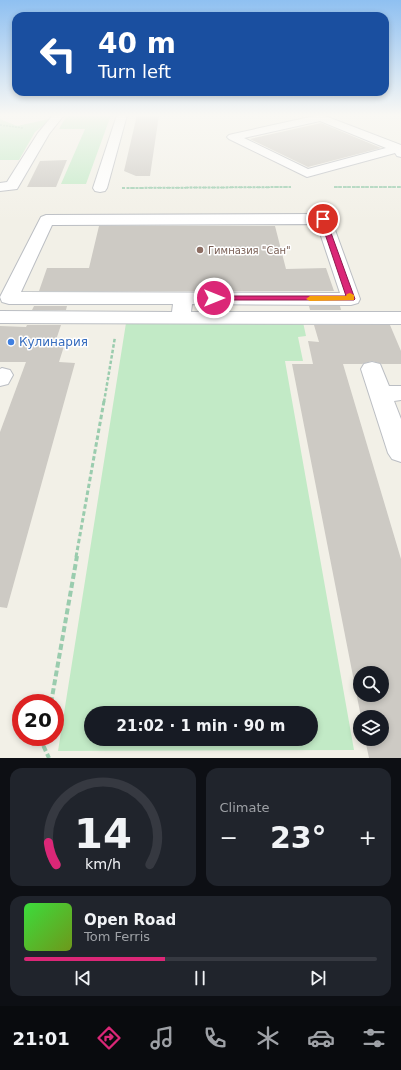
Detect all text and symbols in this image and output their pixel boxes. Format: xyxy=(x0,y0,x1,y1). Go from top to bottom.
text: 40 m xyxy=(98,27,176,60)
icon: left xyxy=(32,28,84,80)
text: Turn left xyxy=(98,61,171,82)
pin xyxy=(306,202,340,236)
icon: arrive xyxy=(312,208,334,230)
marker: Гимназия "Сан" xyxy=(195,245,205,255)
place label: Гимназия "Сан" xyxy=(208,245,291,256)
position arrow xyxy=(193,277,235,319)
place label: Кулинария xyxy=(19,335,88,349)
marker: Кулинария xyxy=(6,337,16,347)
map controls xyxy=(353,666,389,746)
button: search xyxy=(353,666,389,702)
speed limit sign: 20 xyxy=(12,694,64,746)
button: layers xyxy=(353,710,389,746)
text: 21:02 · 1 min · 90 m xyxy=(117,717,285,735)
text: Climate xyxy=(220,800,270,815)
text: 14 xyxy=(74,809,132,858)
text: 23° xyxy=(270,820,327,855)
text: − xyxy=(220,825,238,850)
text: + xyxy=(359,825,377,850)
text: km/h xyxy=(85,856,121,872)
text: Open Road xyxy=(84,911,176,929)
text: Tom Ferris xyxy=(84,929,150,944)
icon: previous xyxy=(72,967,94,989)
icon: pause xyxy=(189,967,211,989)
icon: next xyxy=(307,967,329,989)
icon: directions xyxy=(95,1024,123,1052)
icon: music xyxy=(148,1024,176,1052)
icon: phone xyxy=(201,1024,229,1052)
icon: climate xyxy=(254,1024,282,1052)
icon: car xyxy=(307,1024,335,1052)
icon: filters xyxy=(360,1024,388,1052)
text: 21:01 xyxy=(13,1028,70,1049)

